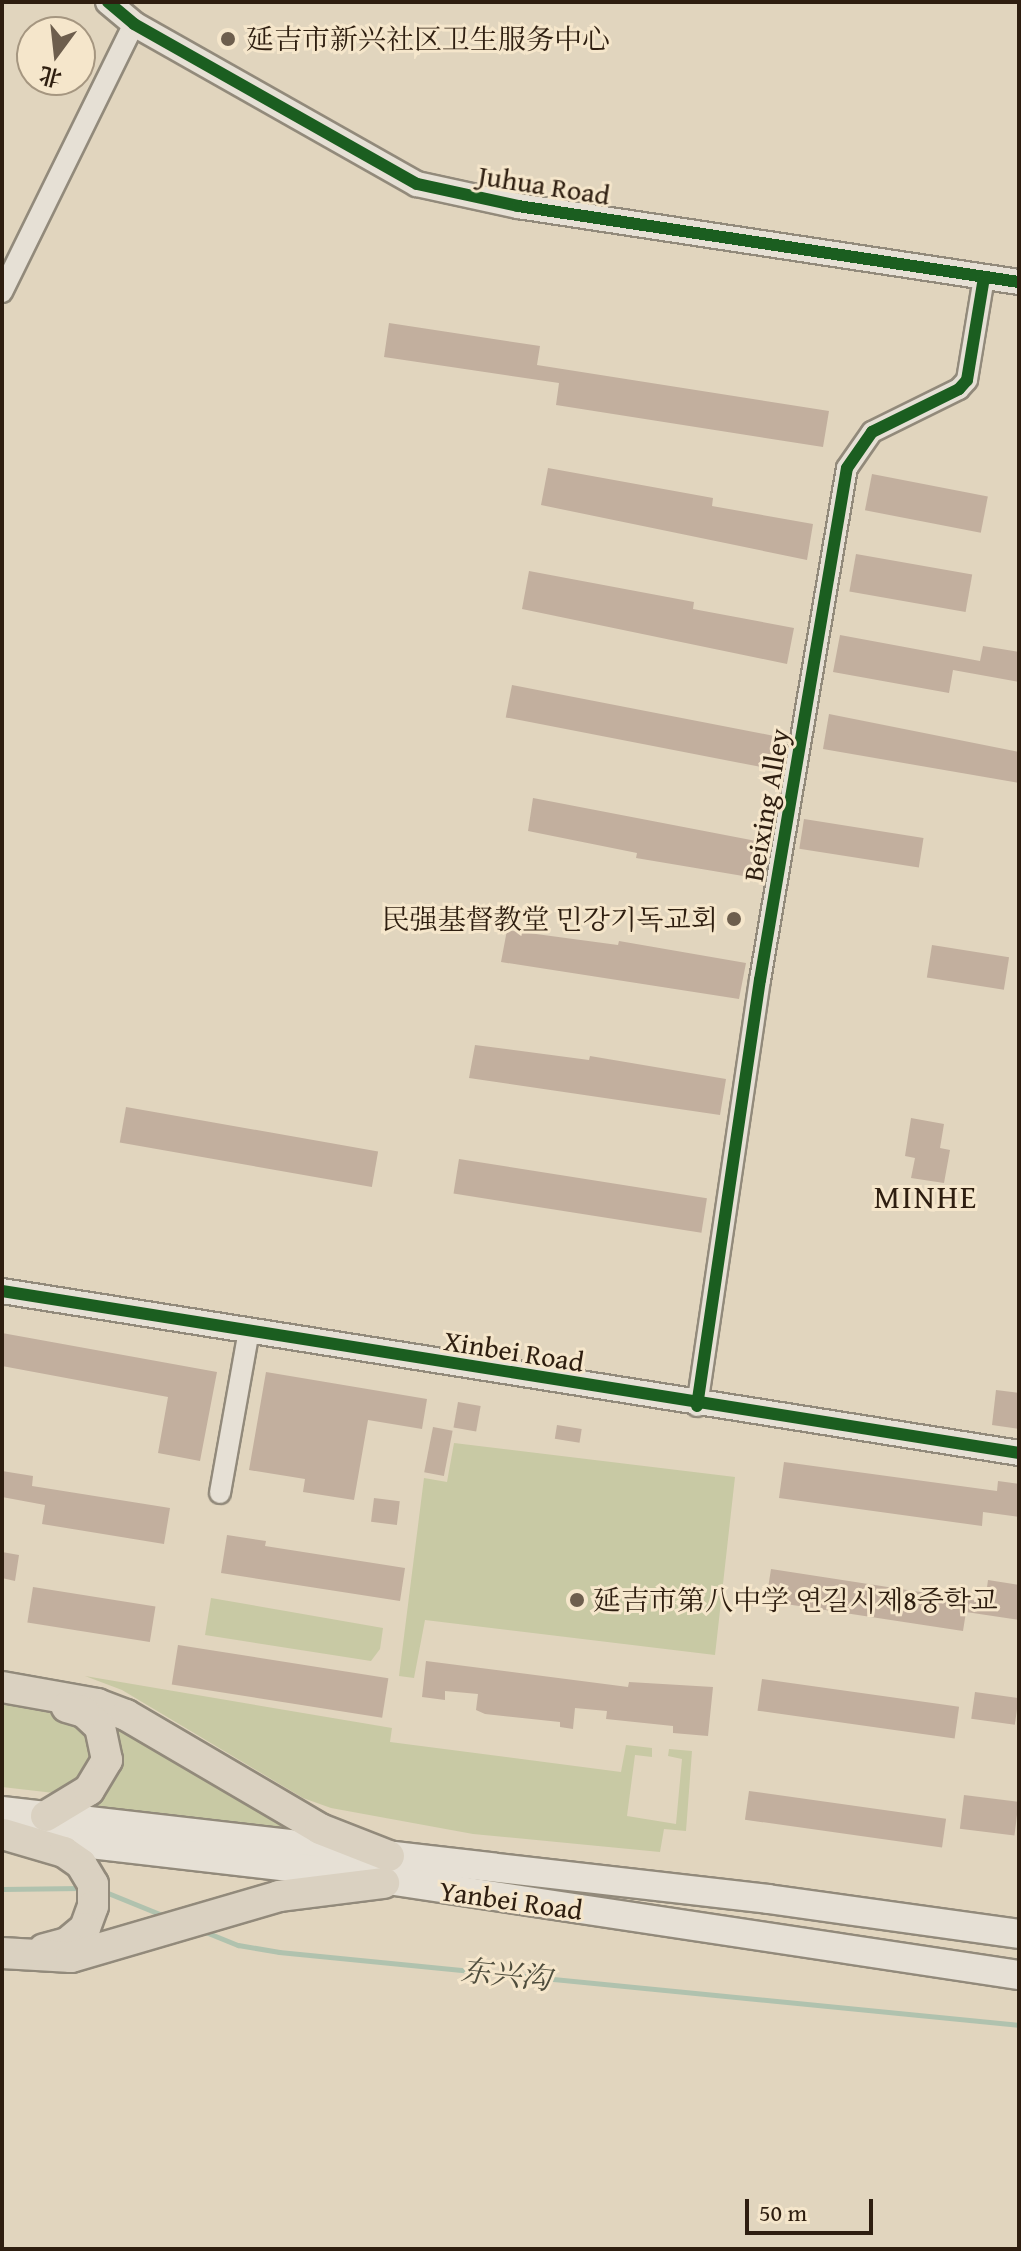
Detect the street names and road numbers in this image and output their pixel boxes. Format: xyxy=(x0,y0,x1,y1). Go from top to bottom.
street label: Juhua Road xyxy=(476,158,612,212)
street label: Beixing Alley xyxy=(736,726,796,884)
street label: Xinbei Road xyxy=(442,1323,586,1379)
street label: Yanbei Road xyxy=(437,1873,585,1927)

